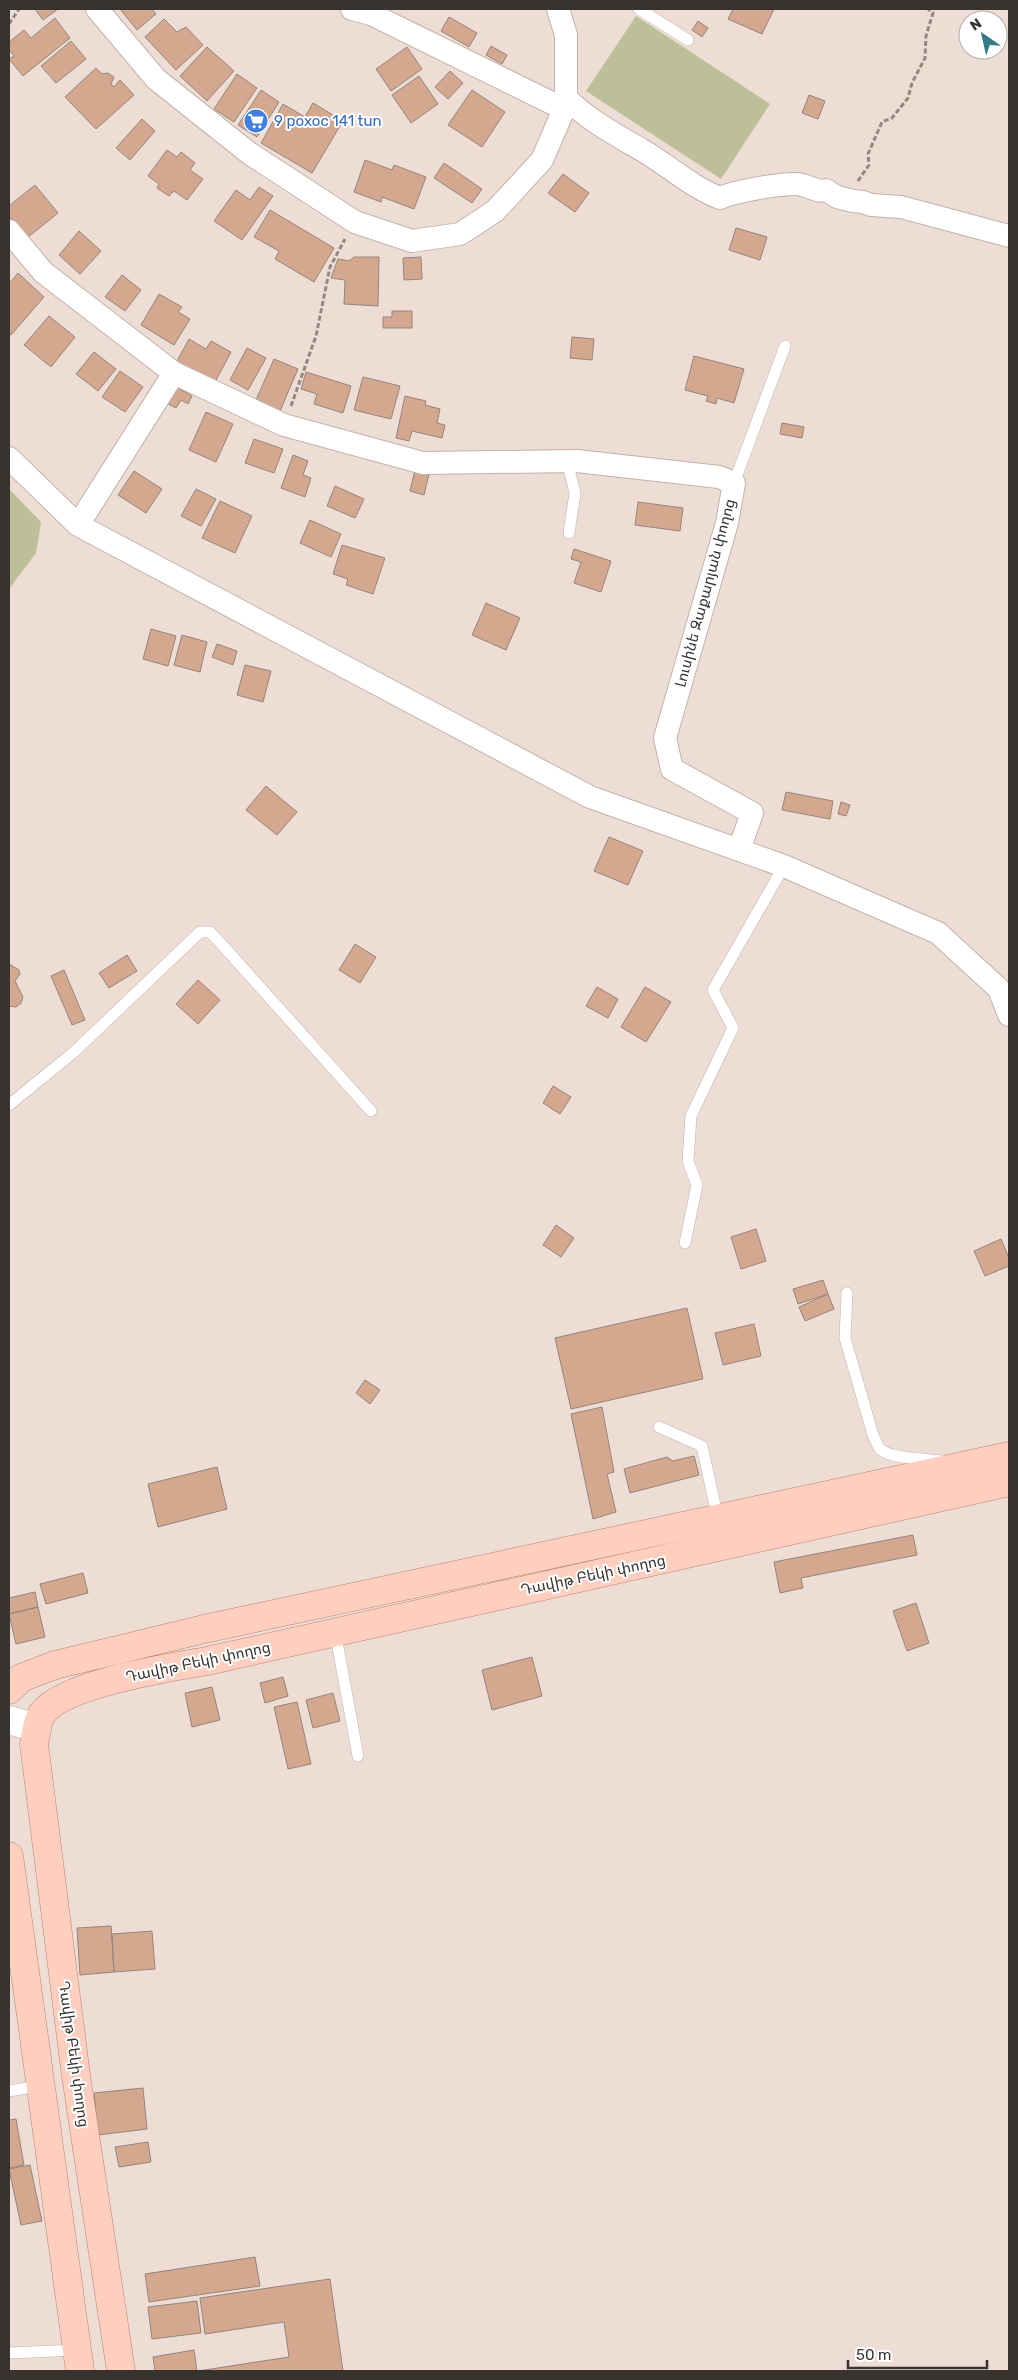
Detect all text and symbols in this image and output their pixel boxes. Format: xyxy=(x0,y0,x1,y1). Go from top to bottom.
north arrow xyxy=(958,10,1008,60)
text: N xyxy=(967,15,985,35)
supermarket icon: 9 poxoc 141 tun xyxy=(243,108,269,134)
place label: 9 poxoc 141 tun xyxy=(274,112,382,130)
street label: Լուսինե Զաքարյան փողոց xyxy=(671,497,739,689)
street label: Դավիթ Բեկի փողոց xyxy=(519,1551,667,1599)
street label: Դավիթ Բեկի փողոց xyxy=(124,1638,272,1686)
street label: Դավիթ Բեկի փողոց xyxy=(55,1980,93,2128)
scale bar xyxy=(848,2338,987,2370)
text: 50 m xyxy=(856,2346,891,2364)

